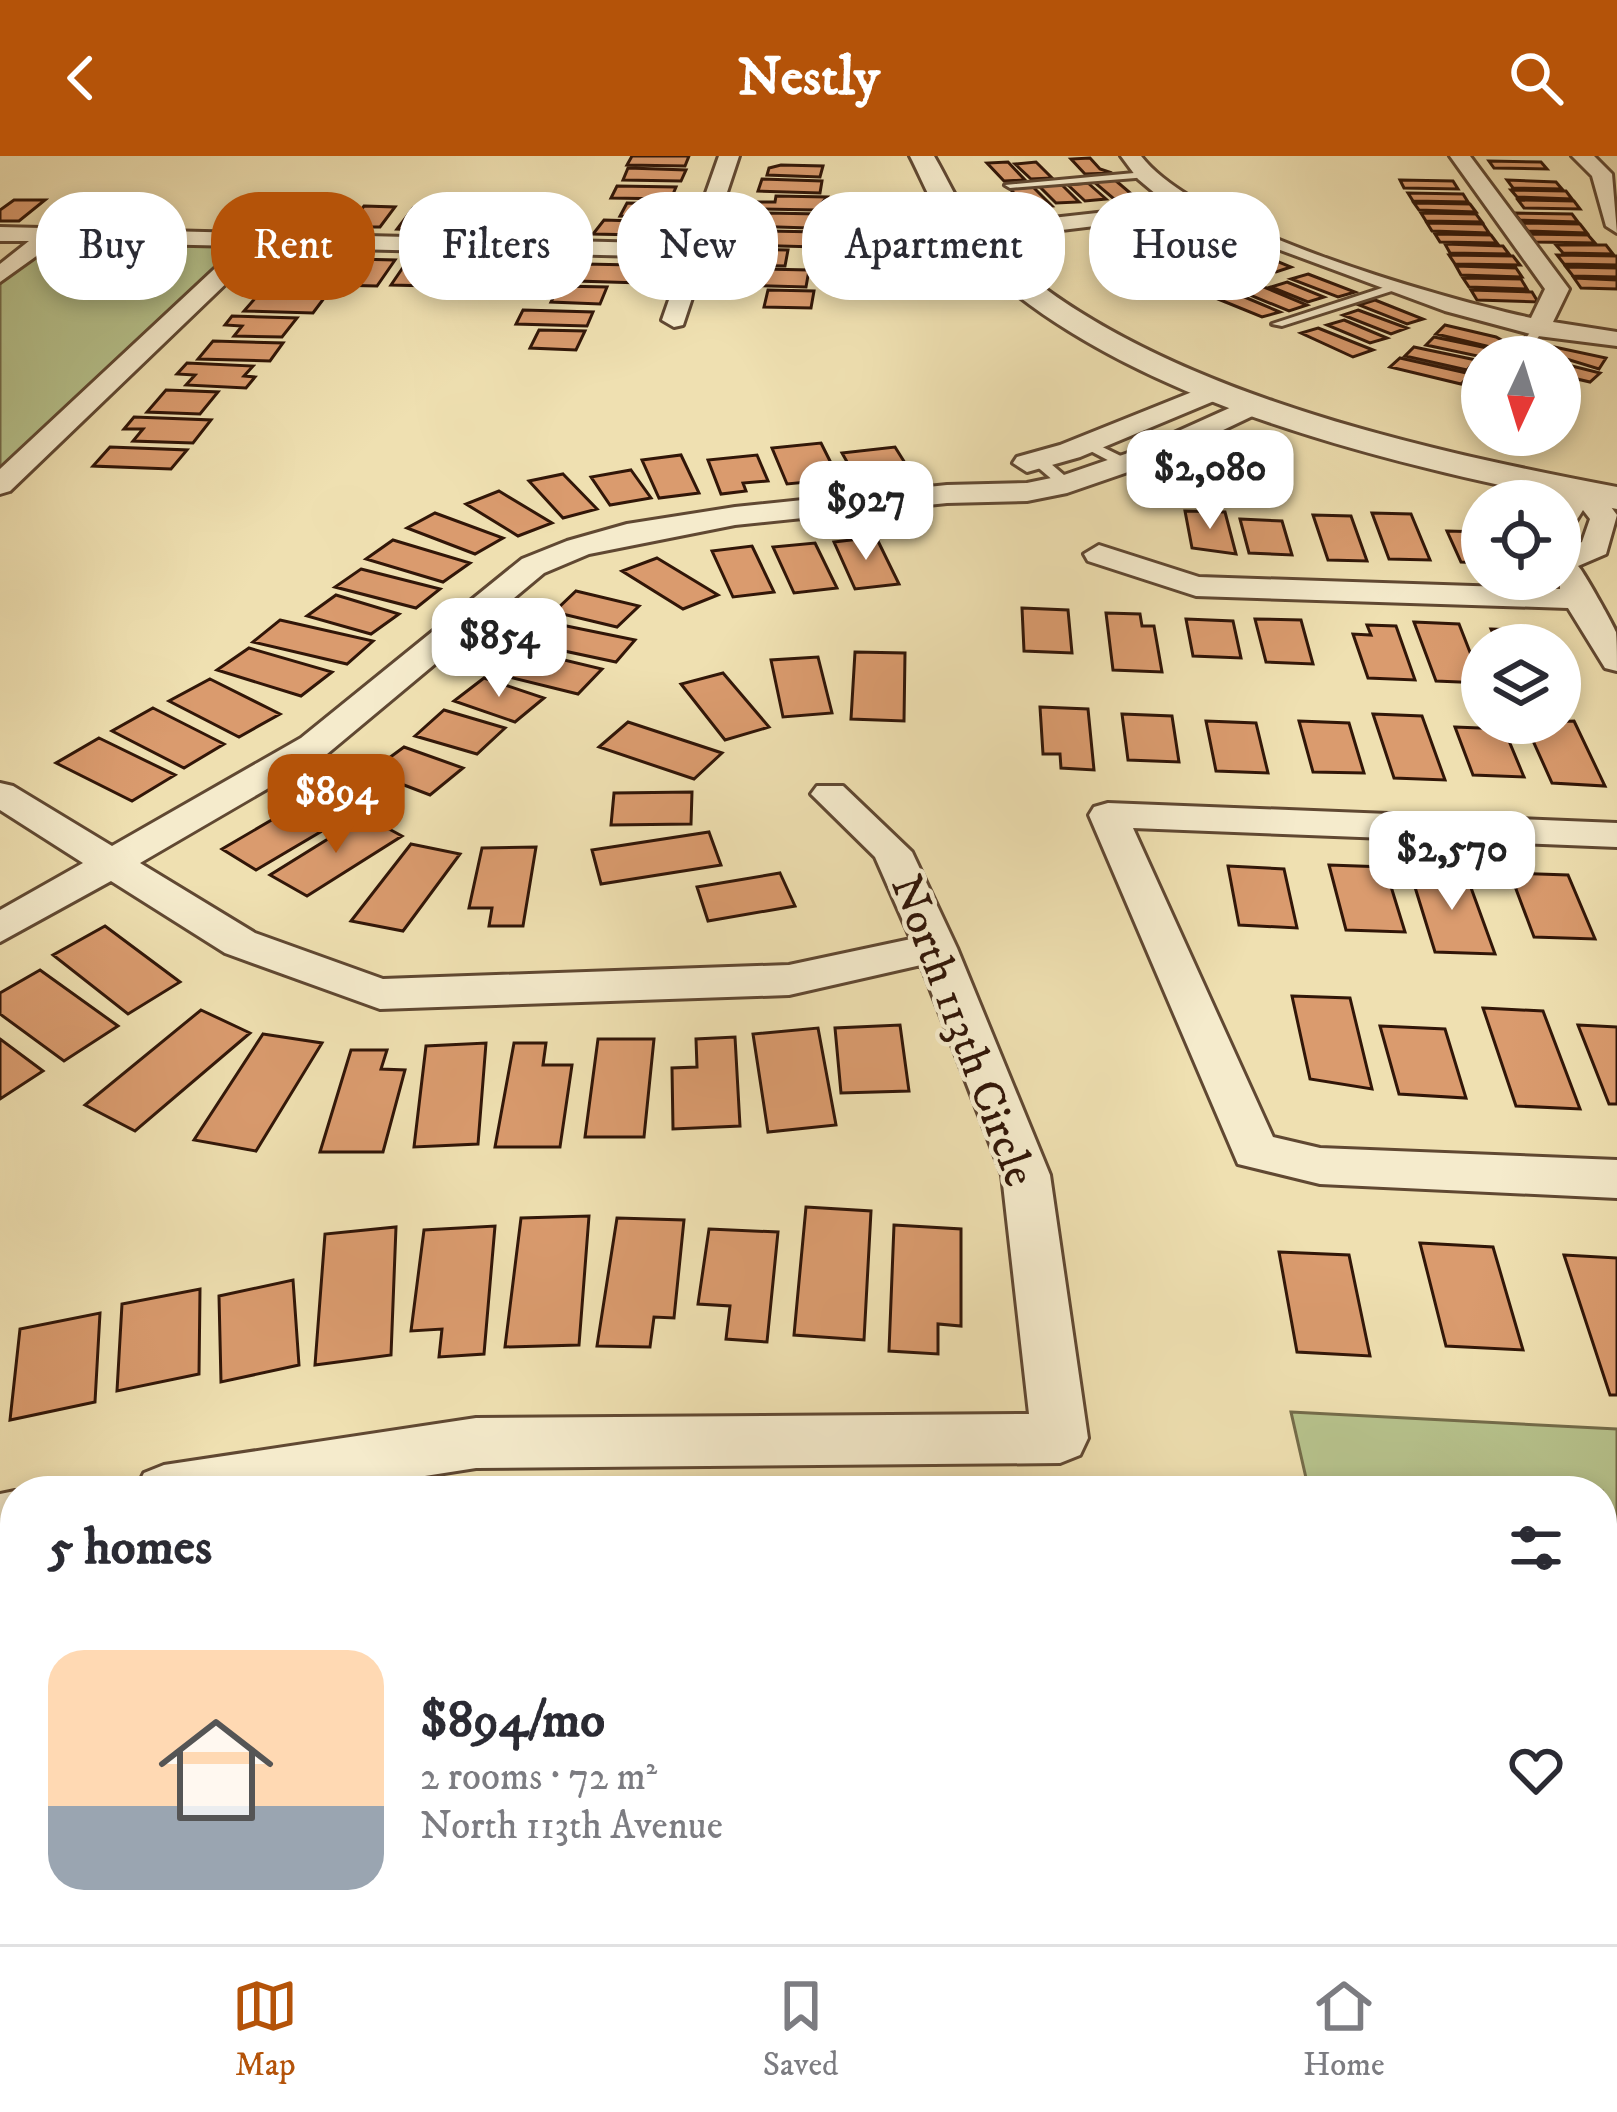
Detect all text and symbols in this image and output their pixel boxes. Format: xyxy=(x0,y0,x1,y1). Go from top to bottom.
icon: back xyxy=(48,45,114,111)
text: Nestly xyxy=(737,45,880,112)
icon: search xyxy=(1503,45,1569,111)
chip: Buy xyxy=(36,192,187,300)
chip: Rent xyxy=(211,192,375,300)
chip: Filters xyxy=(399,192,593,300)
chip: New xyxy=(617,192,778,300)
chip: Apartment xyxy=(802,192,1065,300)
chip: House xyxy=(1089,192,1280,300)
north arrow xyxy=(1461,336,1581,456)
map controls xyxy=(1461,336,1581,744)
pin: $2,080 xyxy=(1112,430,1308,532)
text: $2,080 xyxy=(1154,444,1266,493)
pin: $927 xyxy=(795,461,937,563)
text: $927 xyxy=(826,475,906,524)
button: locate xyxy=(1461,480,1581,600)
pin: $854 xyxy=(428,598,570,700)
text: $854 xyxy=(459,612,539,661)
button: layers xyxy=(1461,624,1581,744)
pin: $894 xyxy=(265,754,407,856)
text: $894 xyxy=(295,768,377,817)
pin: $2,570 xyxy=(1354,811,1550,913)
text: $2,570 xyxy=(1396,825,1508,874)
street label: North 113th Circle xyxy=(877,867,1047,1195)
icon: filters xyxy=(1503,1515,1569,1581)
text: 5 homes xyxy=(48,1516,212,1580)
text: $894/mo xyxy=(420,1689,605,1753)
icon: home xyxy=(144,1698,288,1842)
icon: heart xyxy=(1503,1737,1569,1803)
text: 2 rooms · 72 m² xyxy=(420,1753,657,1802)
text: North 113th Avenue xyxy=(420,1802,723,1851)
tab: Map xyxy=(232,1973,298,2086)
tab: Saved xyxy=(763,1973,839,2086)
tab: Home xyxy=(1303,1973,1385,2086)

